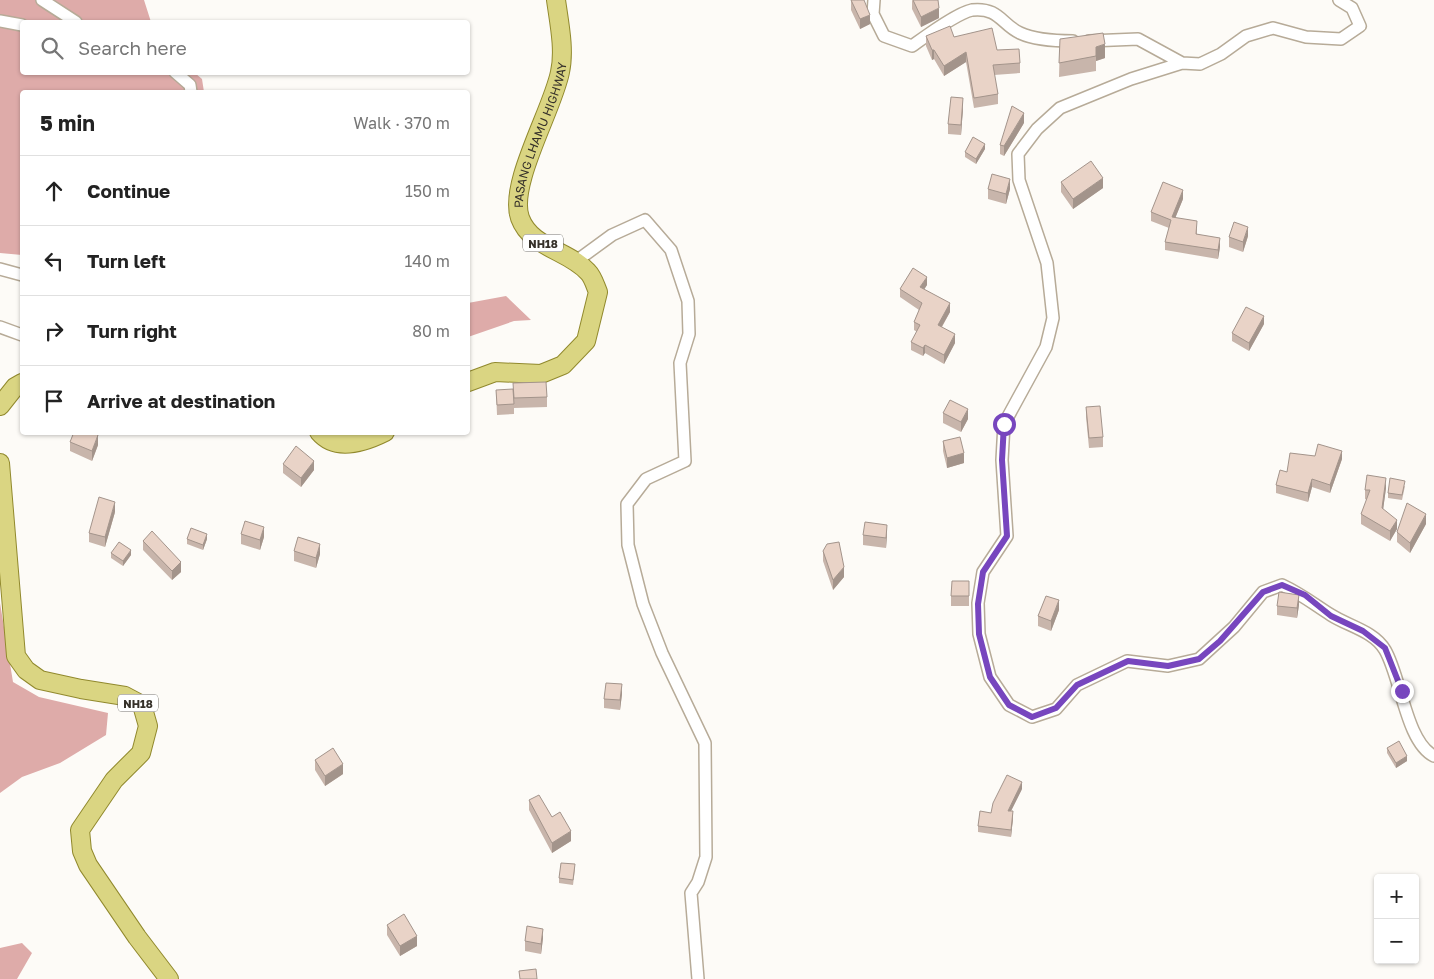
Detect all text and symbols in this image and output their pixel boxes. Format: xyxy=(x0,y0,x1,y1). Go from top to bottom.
search box xyxy=(20,20,470,75)
icon: search xyxy=(38,34,66,62)
text: Search here xyxy=(78,36,187,59)
street label: PASANG LHAMU HIGHWAY xyxy=(510,61,569,208)
text: 5 min xyxy=(40,110,95,136)
text: Walk · 370 m xyxy=(353,113,450,133)
icon: ahead xyxy=(40,177,68,205)
text: Continue xyxy=(87,179,170,202)
text: 150 m xyxy=(405,181,450,201)
road number: NH18 xyxy=(523,234,563,252)
icon: left xyxy=(40,247,68,275)
text: Turn left xyxy=(87,249,166,272)
text: 140 m xyxy=(404,251,450,271)
icon: right xyxy=(40,317,68,345)
text: Turn right xyxy=(87,319,177,342)
text: 80 m xyxy=(412,321,450,341)
icon: arrive xyxy=(40,387,68,415)
text: Arrive at destination xyxy=(87,389,275,412)
route start xyxy=(993,413,1016,436)
route end xyxy=(1391,680,1414,703)
road number: NH18 xyxy=(118,694,158,711)
map controls xyxy=(1374,874,1419,964)
button: + xyxy=(1374,874,1419,919)
button: − xyxy=(1374,919,1419,964)

